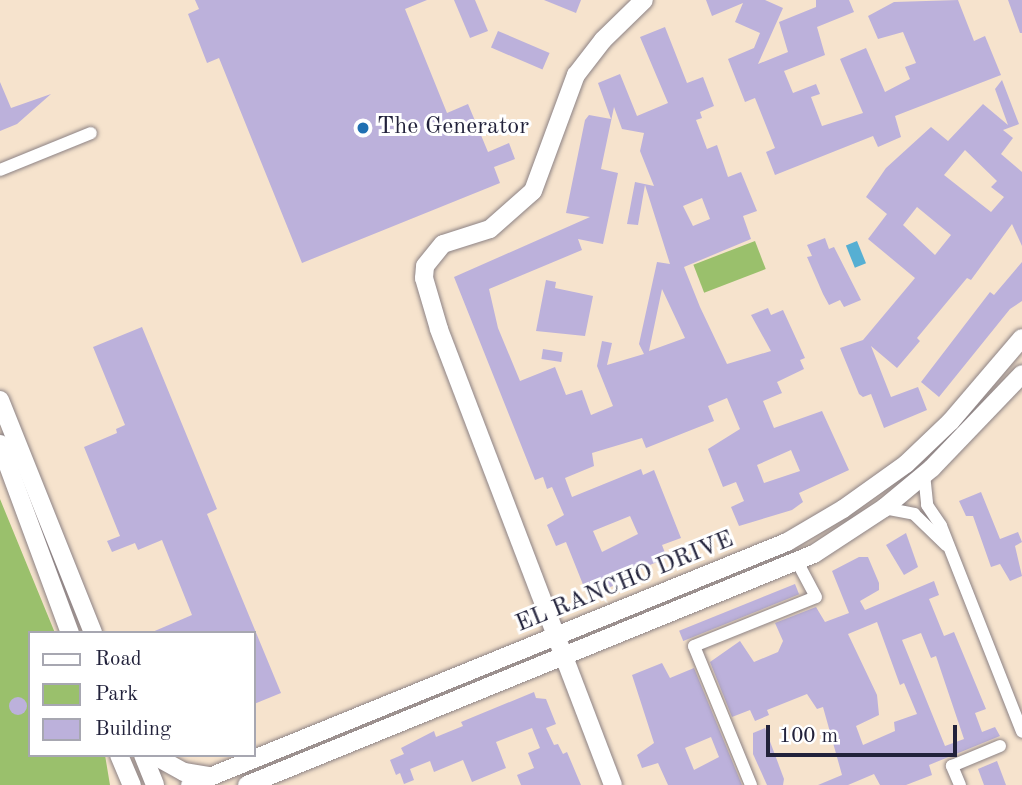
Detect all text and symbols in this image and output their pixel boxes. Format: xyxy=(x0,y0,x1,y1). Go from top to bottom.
place label: The Generator xyxy=(377,114,529,142)
marker: The Generator xyxy=(355,120,371,136)
street label: EL RANCHO DRIVE xyxy=(512,526,738,640)
legend xyxy=(28,631,256,757)
text: Road xyxy=(95,649,142,670)
text: Park xyxy=(95,684,138,705)
scale bar xyxy=(770,712,961,756)
text: Building xyxy=(95,719,171,740)
text: 100 m xyxy=(779,726,838,747)

